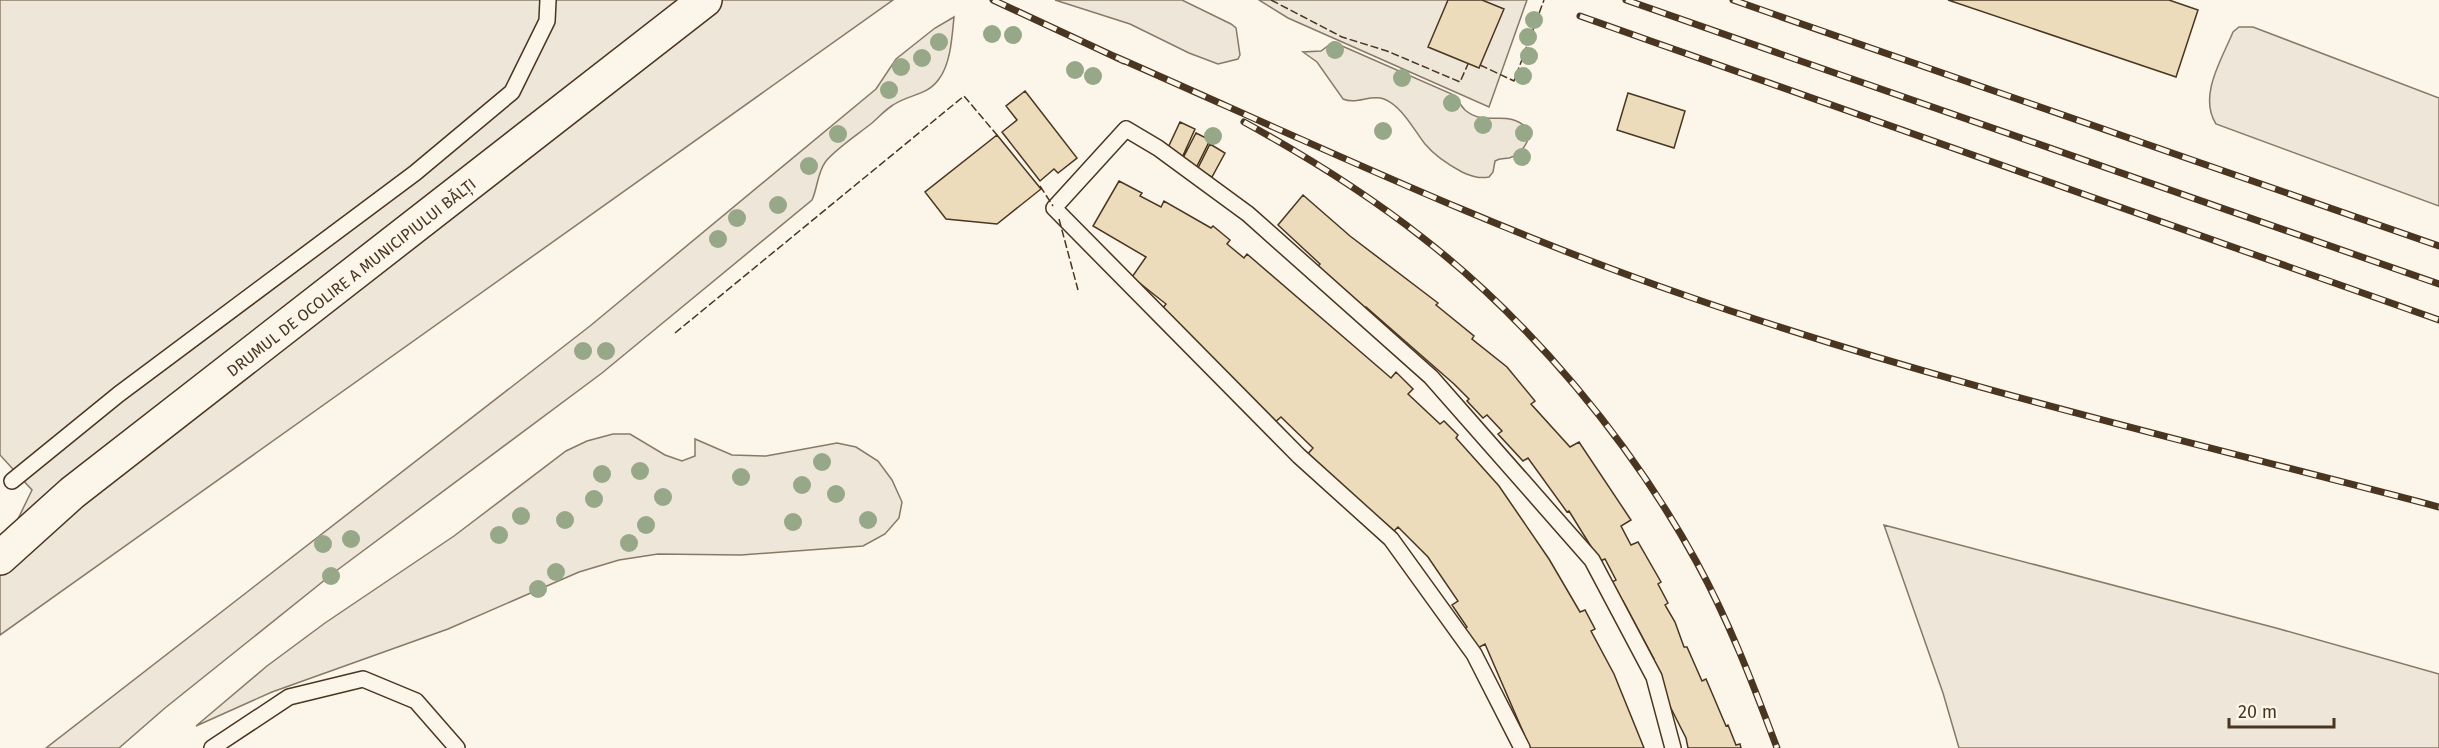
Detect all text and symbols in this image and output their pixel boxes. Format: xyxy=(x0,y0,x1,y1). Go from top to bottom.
street label: DRUMUL DE OCOLIRE A MUNICIPIULUI BĂLȚI xyxy=(222,173,480,381)
scale bar xyxy=(2229,691,2334,729)
text: 20 m xyxy=(2238,701,2277,723)

